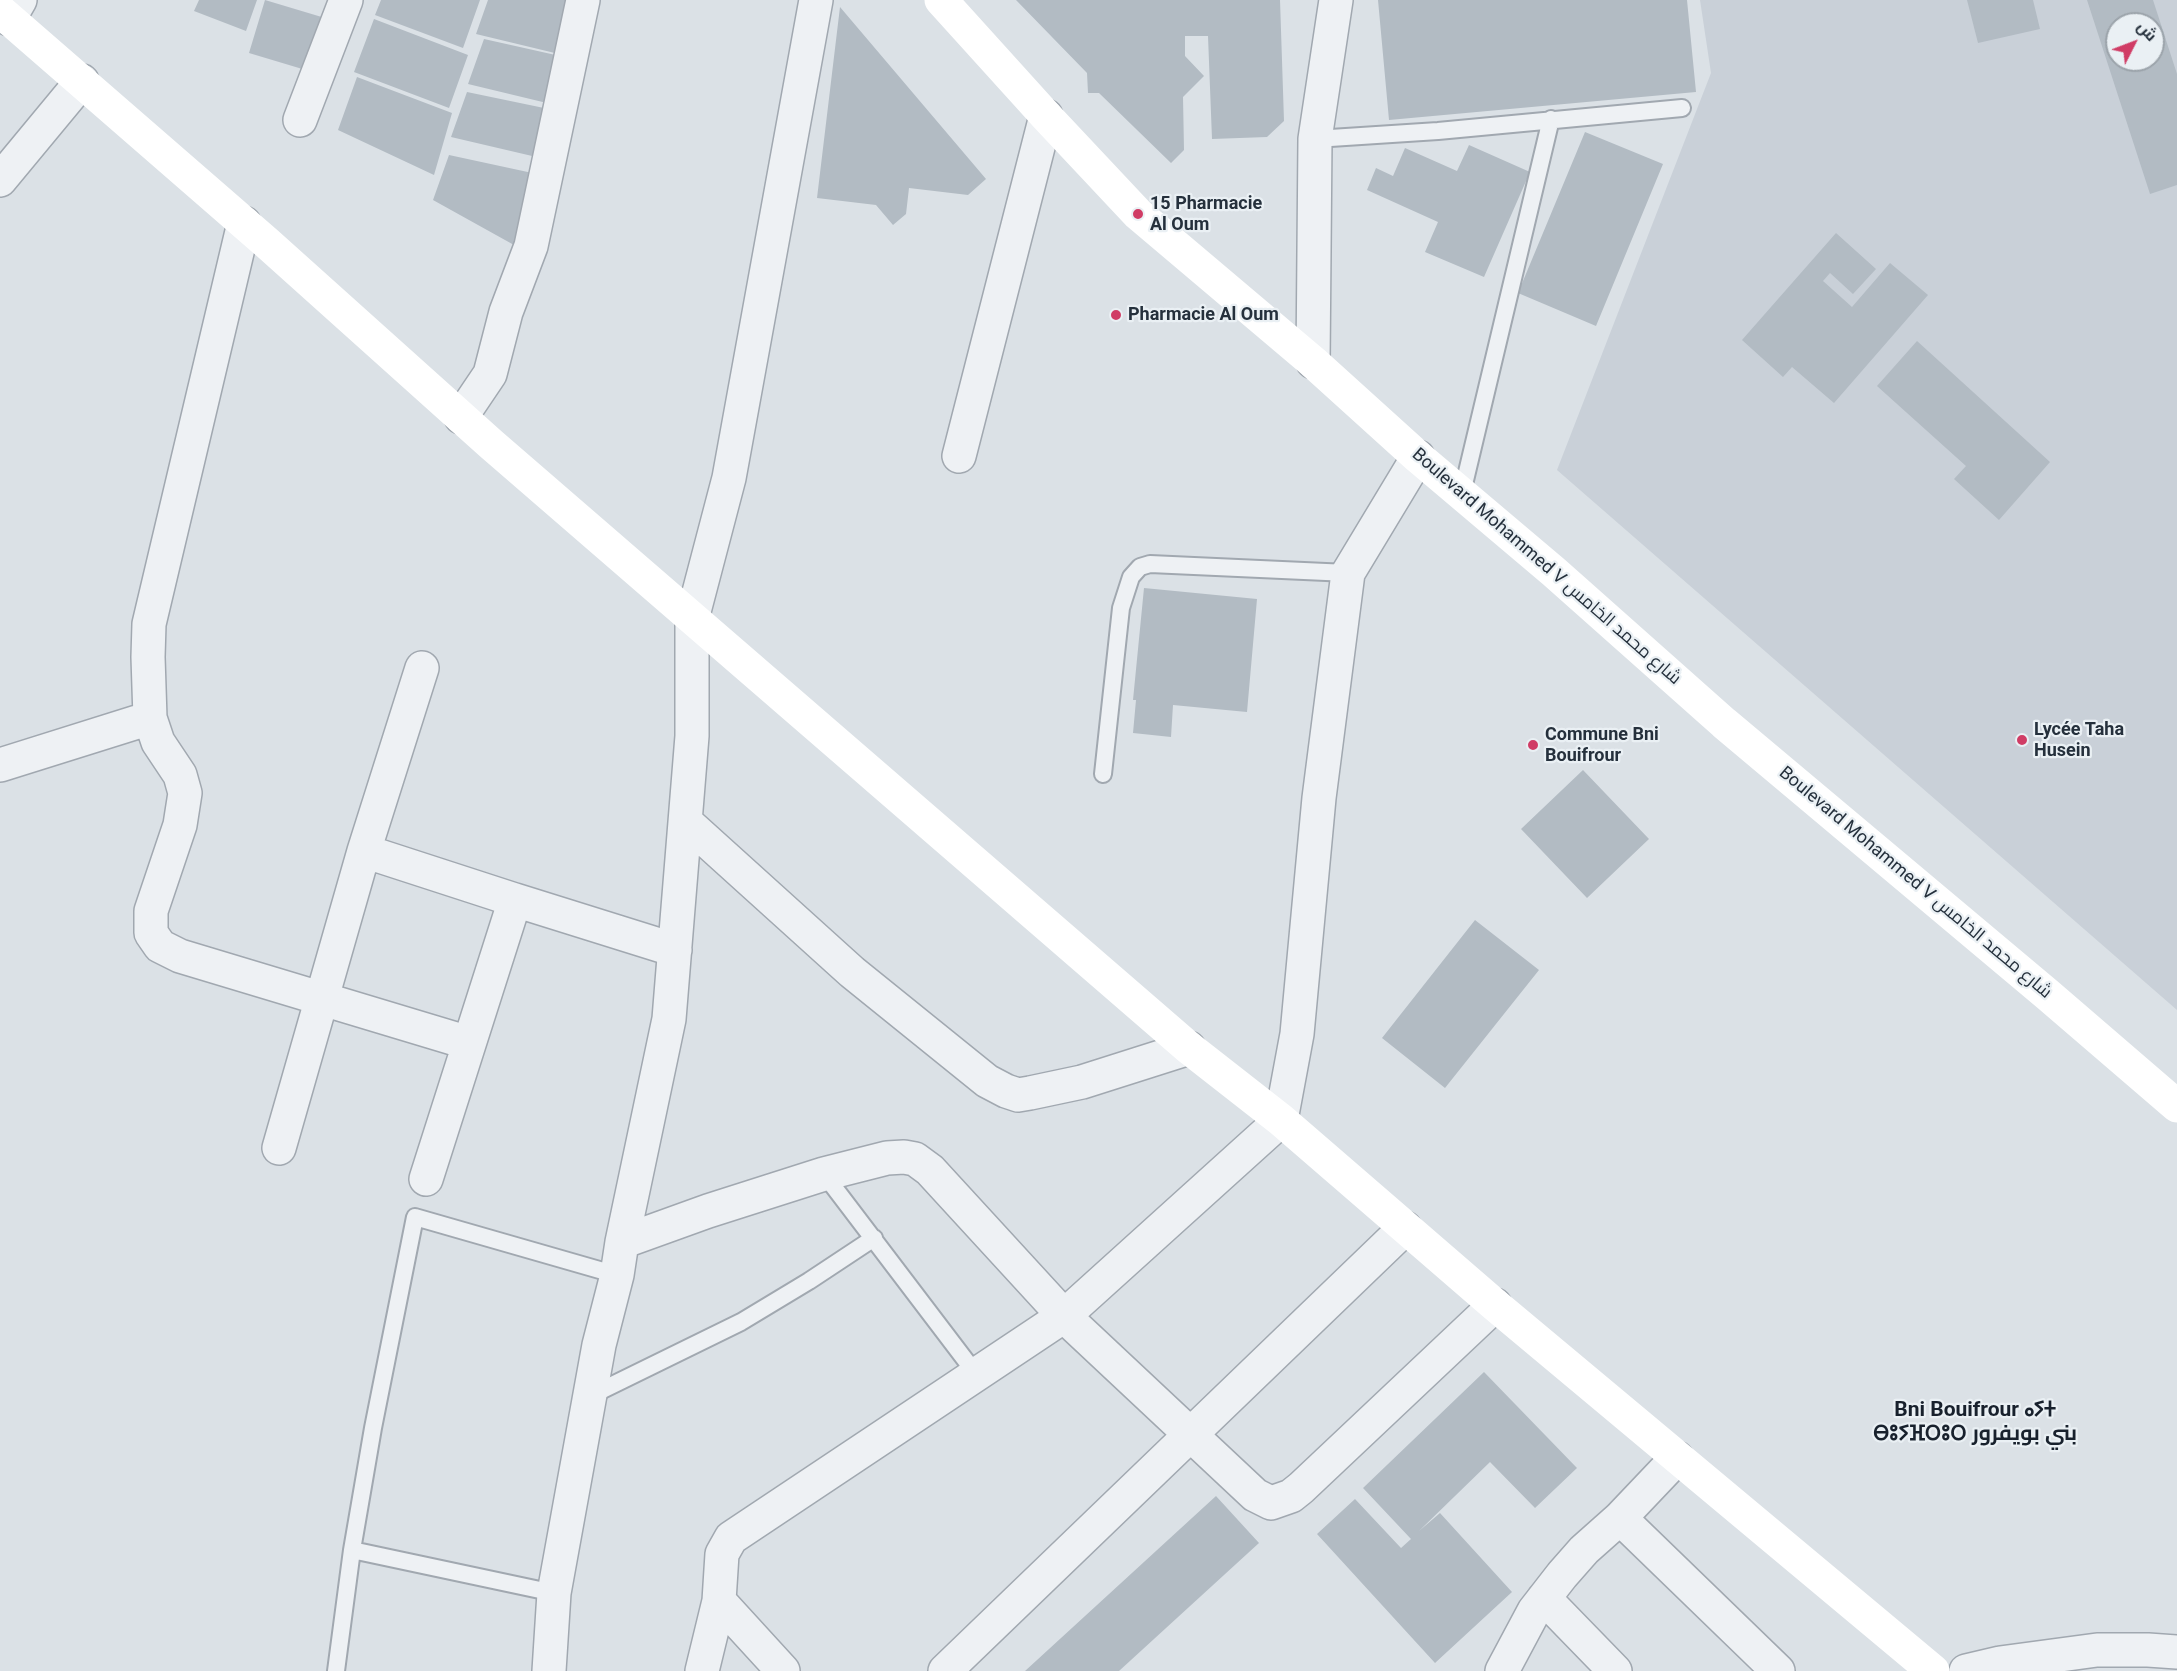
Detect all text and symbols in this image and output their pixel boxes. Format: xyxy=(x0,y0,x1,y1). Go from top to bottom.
north arrow xyxy=(2105,12,2165,72)
text: ش xyxy=(2133,17,2161,45)
place label: 15 Pharmacie Al Oum xyxy=(1150,193,1262,236)
marker: 15 Pharmacie Al Oum xyxy=(1131,207,1145,221)
place label: Pharmacie Al Oum xyxy=(1128,304,1279,326)
marker: Pharmacie Al Oum xyxy=(1109,308,1123,322)
street label: Boulevard Mohammed V شارع محمد الخامس xyxy=(1407,444,1685,690)
place label: Lycée Taha Husein xyxy=(2034,719,2124,762)
place label: Commune Bni Bouifrour xyxy=(1545,724,1659,766)
marker: Lycée Taha Husein xyxy=(2015,733,2029,747)
marker: Commune Bni Bouifrour xyxy=(1526,738,1540,752)
street label: Boulevard Mohammed V شارع محمد الخامس xyxy=(1774,762,2056,1004)
district label: Bni Bouifrour ⴰⵢⵜ ⴱⵓⵢⴼⵔⵓⵔ بني بويفرور xyxy=(1873,1398,2077,1448)

